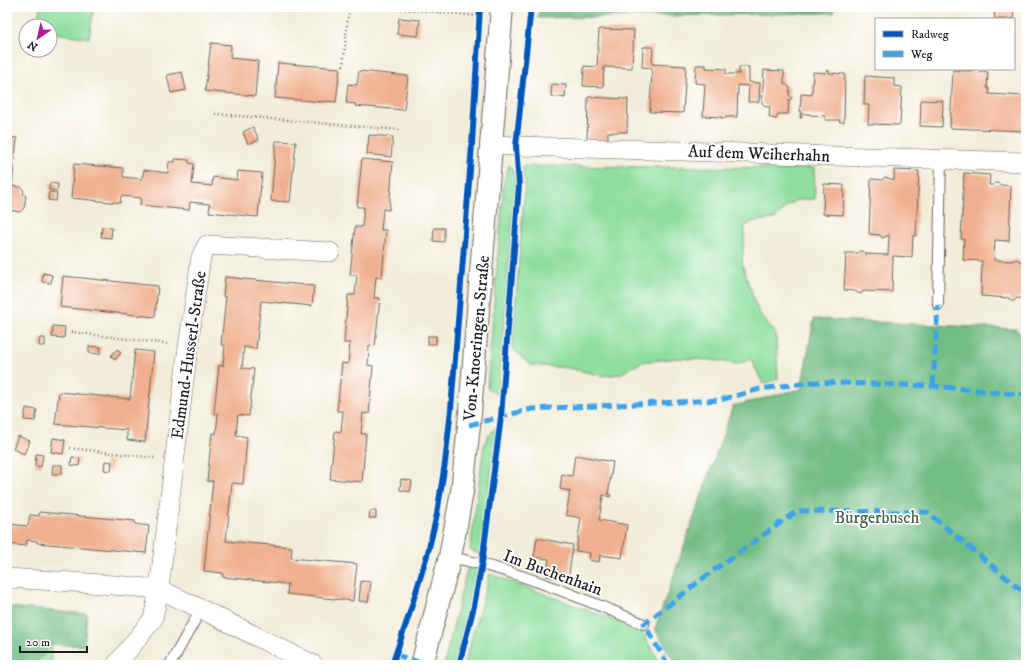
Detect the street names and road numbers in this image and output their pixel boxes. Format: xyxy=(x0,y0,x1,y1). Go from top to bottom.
street label: Auf dem Weiherhahn xyxy=(687,141,831,167)
street label: Von-Knoeringen-Straße xyxy=(459,255,495,423)
street label: Edmund-Husserl-Straße xyxy=(166,270,212,441)
street label: Im Buchenhain xyxy=(500,545,605,601)

